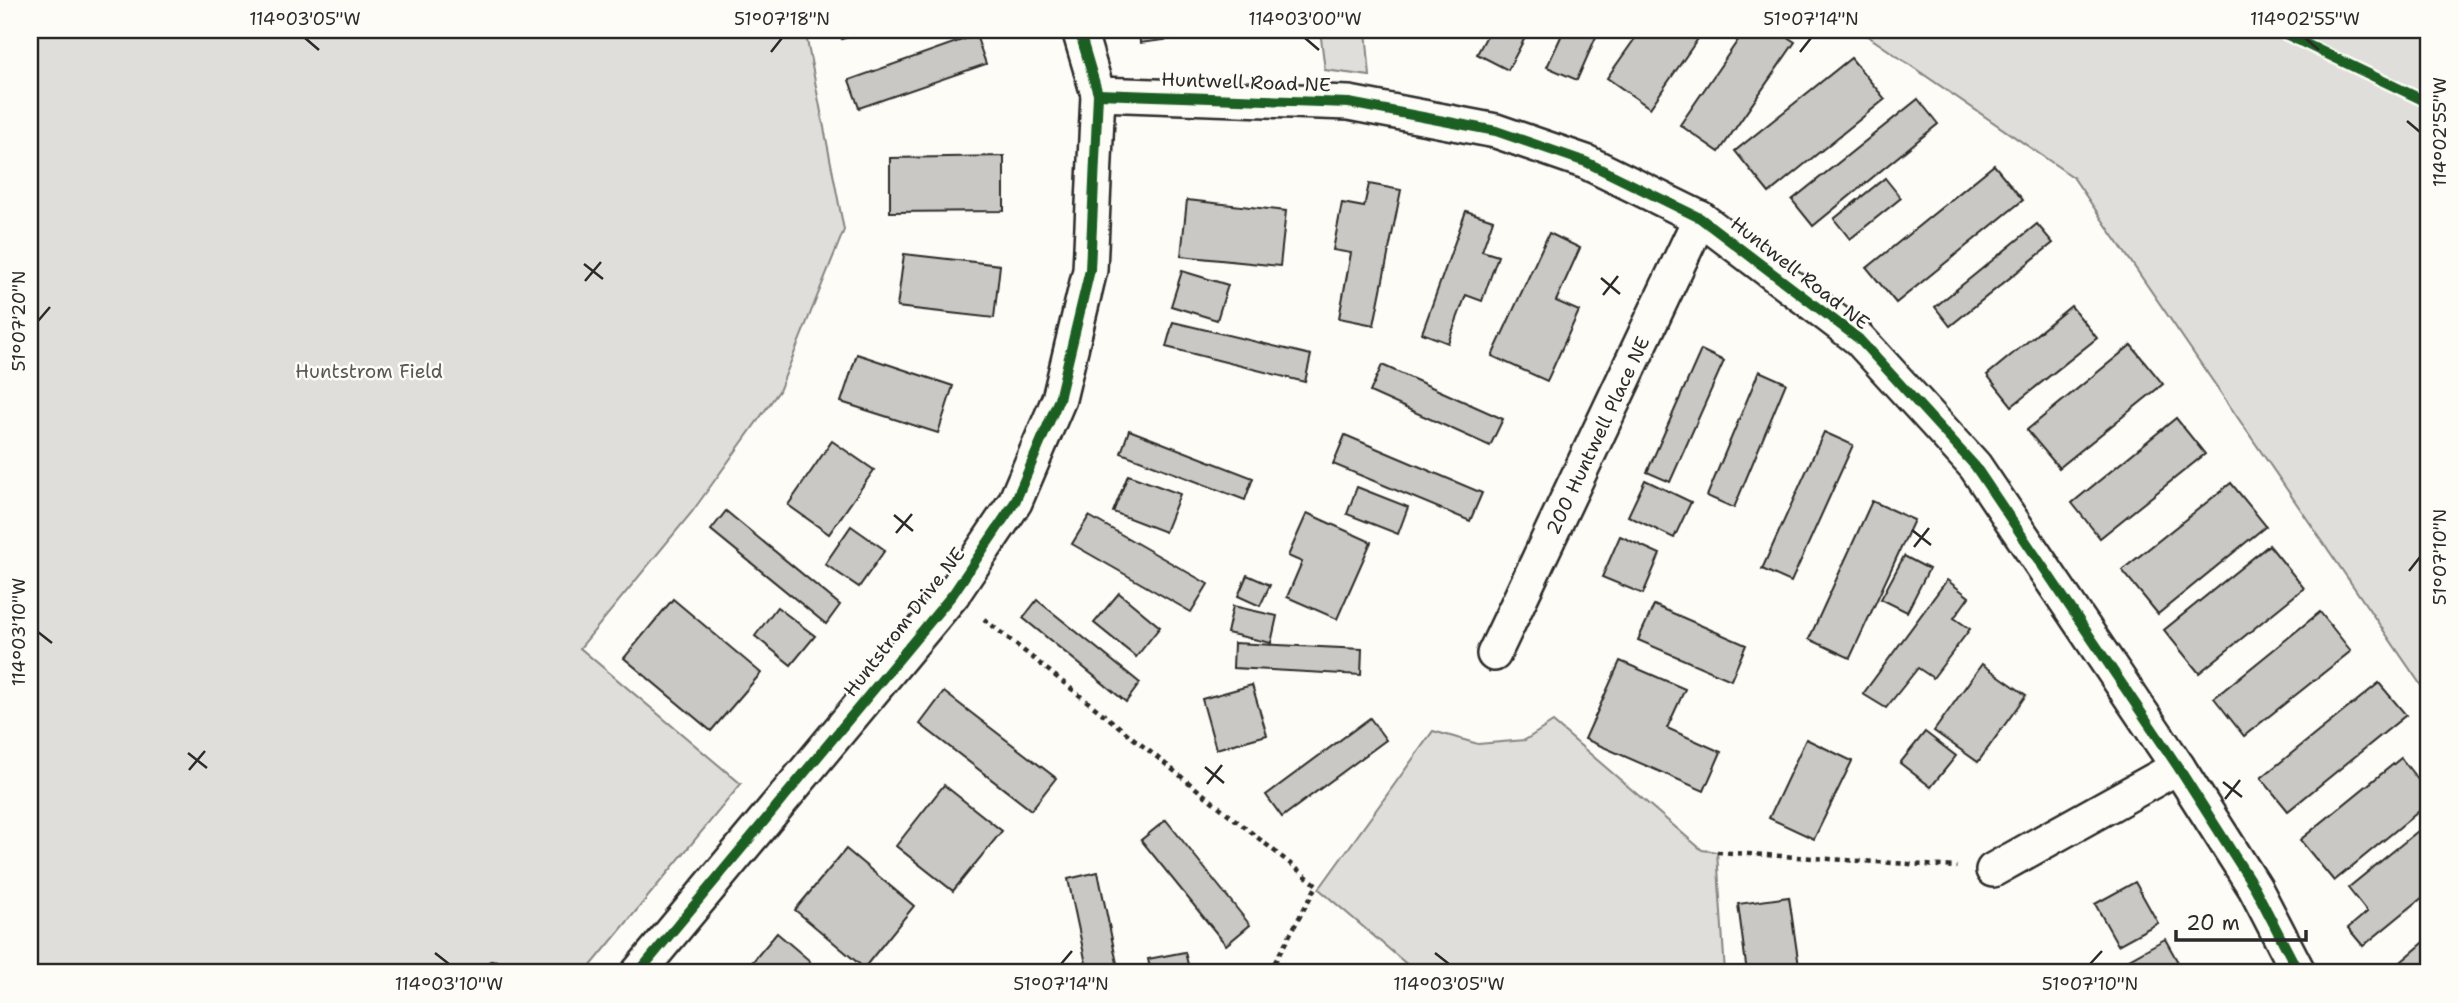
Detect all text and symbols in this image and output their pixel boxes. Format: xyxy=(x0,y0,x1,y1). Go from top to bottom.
text: 114°03'05"W xyxy=(249,7,361,31)
text: 51°07'18"N xyxy=(734,7,830,31)
text: 114°03'00"W xyxy=(1248,7,1362,31)
text: 51°07'14"N xyxy=(1763,7,1859,31)
text: 114°02'55"W xyxy=(2250,7,2360,31)
street label: Huntwell Road NE xyxy=(1161,67,1331,97)
text: 114°02'55"W xyxy=(2428,77,2452,187)
street label: Huntwell Road NE xyxy=(1725,211,1875,335)
text: 51°07'20"N xyxy=(7,271,31,371)
street label: 200 Huntwell Place NE xyxy=(1540,332,1655,538)
park label: Huntstrom Field xyxy=(295,359,443,384)
text: 51°07'10"N xyxy=(2428,509,2452,605)
street label: Huntstrom Drive NE xyxy=(838,542,970,702)
text: 114°03'10"W xyxy=(7,578,31,686)
scale bar xyxy=(2176,898,2305,942)
text: 20 m xyxy=(2186,909,2240,937)
text: 114°03'10"W xyxy=(395,972,503,996)
text: 51°07'14"N xyxy=(1013,972,1109,996)
text: 114°03'05"W xyxy=(1393,972,1505,996)
text: 51°07'10"N xyxy=(2042,972,2138,996)

